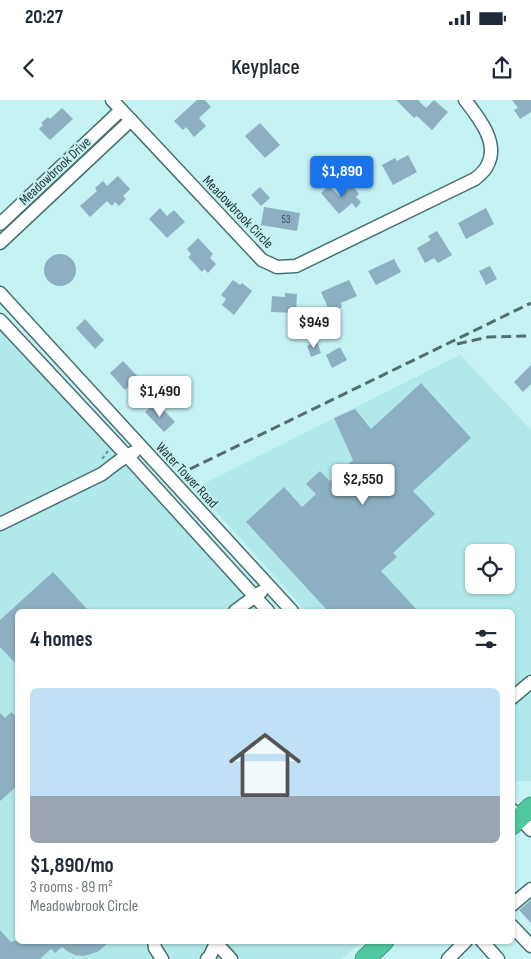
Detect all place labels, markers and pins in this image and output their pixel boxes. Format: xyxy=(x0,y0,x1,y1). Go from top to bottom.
pin: $1,890 xyxy=(301,156,383,198)
pin: $949 xyxy=(284,306,344,349)
pin: $1,490 xyxy=(119,376,201,418)
pin: $2,550 xyxy=(322,464,404,506)

